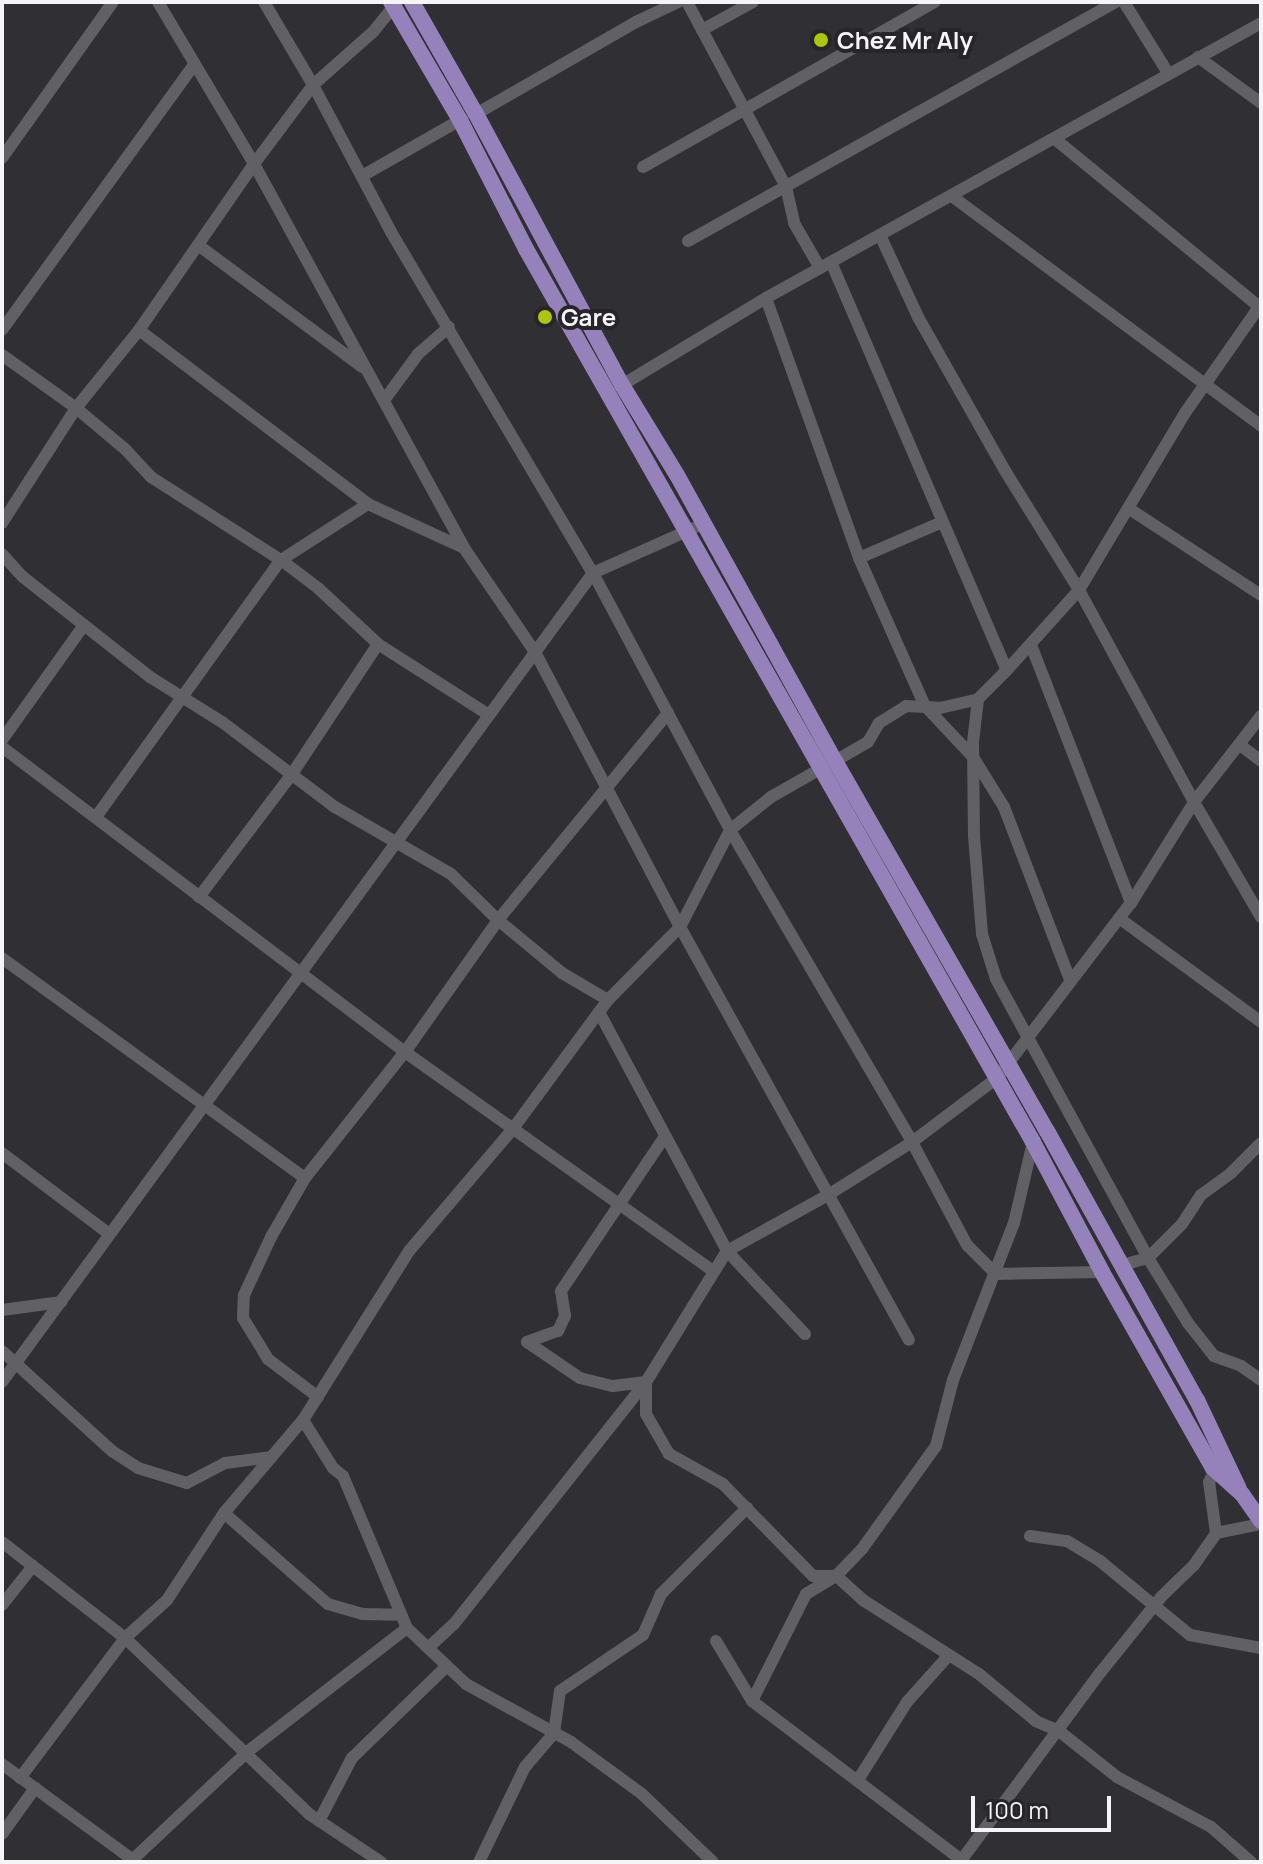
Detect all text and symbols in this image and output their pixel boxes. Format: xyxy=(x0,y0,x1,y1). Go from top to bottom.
place label: Chez Mr Aly xyxy=(837,26,973,54)
marker: Chez Mr Aly xyxy=(812,31,830,49)
place label: Gare xyxy=(561,303,616,331)
marker: Gare xyxy=(536,308,554,326)
scale bar xyxy=(975,1780,1115,1830)
text: 100 m xyxy=(985,1793,1049,1826)

